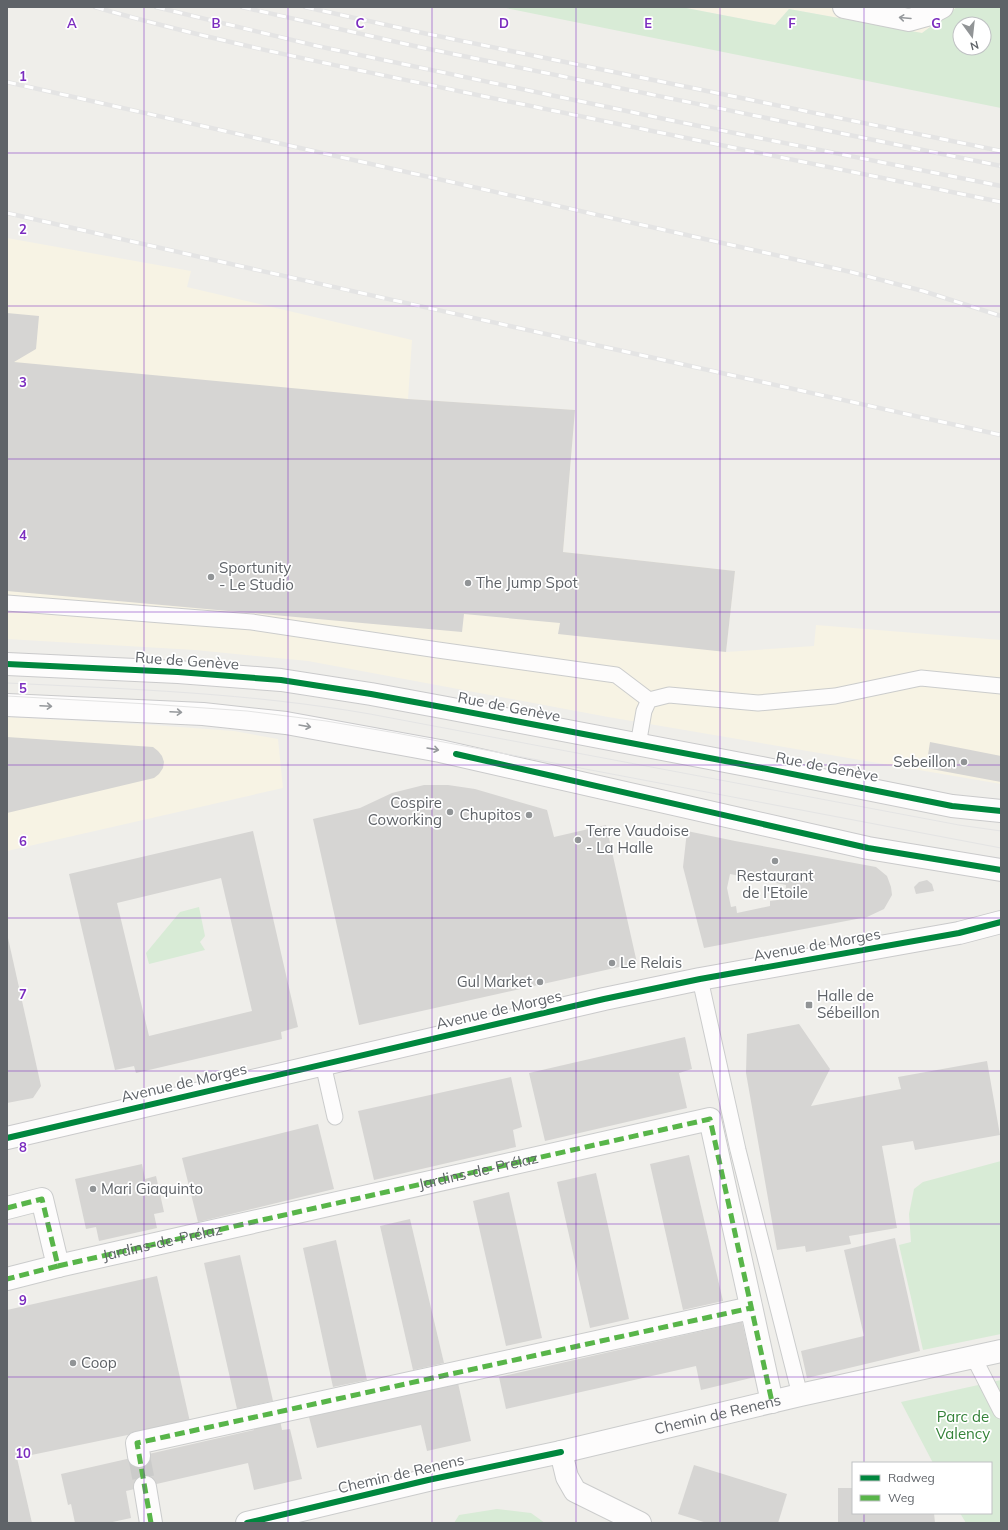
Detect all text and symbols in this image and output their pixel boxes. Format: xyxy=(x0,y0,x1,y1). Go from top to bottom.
text: A xyxy=(67,15,77,31)
text: B xyxy=(212,15,221,31)
text: C xyxy=(356,15,365,31)
text: D xyxy=(499,15,509,31)
text: E xyxy=(644,15,652,31)
text: F xyxy=(788,15,796,31)
one-way arrow xyxy=(899,15,912,22)
text: G xyxy=(931,15,941,31)
north arrow xyxy=(952,16,992,56)
text: N xyxy=(969,38,980,53)
text: 1 xyxy=(19,68,27,84)
text: 2 xyxy=(19,221,27,237)
text: 3 xyxy=(19,374,27,390)
text: 4 xyxy=(19,527,27,543)
place label: Sportunity - Le Studio xyxy=(219,558,294,594)
marker: Sportunity - Le Studio xyxy=(206,572,216,582)
place label: The Jump Spot xyxy=(476,573,578,592)
marker: The Jump Spot xyxy=(463,578,473,588)
street label: Rue de Genève xyxy=(134,647,240,674)
text: 5 xyxy=(19,680,27,696)
street label: Rue de Genève xyxy=(456,687,562,726)
one-way arrow xyxy=(39,703,52,710)
one-way arrow xyxy=(169,709,182,716)
one-way arrow xyxy=(298,722,311,730)
one-way arrow xyxy=(426,746,439,754)
street label: Rue de Genève xyxy=(774,747,880,786)
place label: Sebeillon xyxy=(893,752,956,771)
marker: Sebeillon xyxy=(959,757,969,767)
place label: Cospire Coworking xyxy=(368,793,442,829)
place label: Chupitos xyxy=(460,805,521,824)
marker: Cospire Coworking xyxy=(445,807,455,817)
marker: Chupitos xyxy=(524,810,534,820)
place label: Terre Vaudoise - La Halle xyxy=(586,821,689,857)
text: 6 xyxy=(19,833,27,849)
marker: Terre Vaudoise - La Halle xyxy=(573,835,583,845)
marker: Restaurant de l'Etoile xyxy=(770,856,780,866)
place label: Restaurant de l'Etoile xyxy=(736,866,814,902)
street label: Avenue de Morges xyxy=(752,924,882,965)
place label: Le Relais xyxy=(620,953,682,972)
marker: Le Relais xyxy=(607,958,617,968)
place label: Gul Market xyxy=(457,972,532,991)
marker: Gul Market xyxy=(535,977,545,987)
text: 7 xyxy=(19,986,27,1002)
street label: Avenue de Morges xyxy=(434,986,564,1033)
place label: Halle de Sébeillon xyxy=(817,986,880,1022)
marker: Halle de Sébeillon xyxy=(804,1000,814,1010)
street label: Avenue de Morges xyxy=(119,1059,249,1106)
text: 8 xyxy=(19,1139,27,1155)
street label: Jardins-de-Prélaz xyxy=(417,1148,540,1193)
place label: Mari Giaquinto xyxy=(101,1179,203,1198)
marker: Mari Giaquinto xyxy=(88,1184,98,1194)
street label: Jardins-de-Prélaz xyxy=(101,1219,224,1265)
text: 9 xyxy=(19,1292,27,1308)
place label: Coop xyxy=(81,1353,117,1372)
marker: Coop xyxy=(68,1358,78,1368)
street label: Chemin de Renens xyxy=(652,1390,783,1438)
park label: Parc de Valency xyxy=(936,1407,990,1443)
text: 10 xyxy=(15,1445,31,1461)
street label: Chemin de Renens xyxy=(336,1450,466,1497)
legend xyxy=(852,1462,992,1514)
text: Radweg xyxy=(888,1470,935,1485)
text: Weg xyxy=(888,1490,914,1505)

